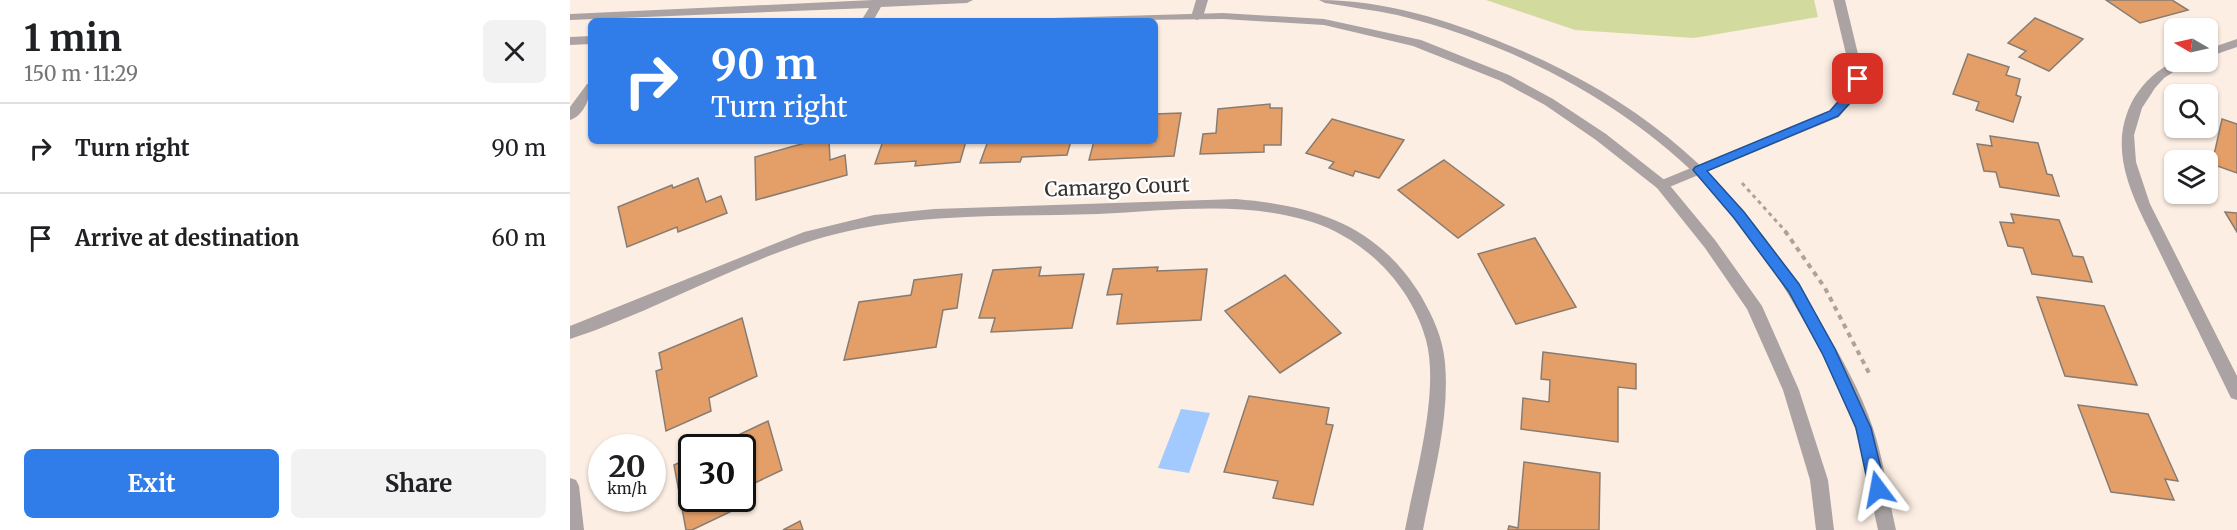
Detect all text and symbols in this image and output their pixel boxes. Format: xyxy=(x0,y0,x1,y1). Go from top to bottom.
text: 1 min xyxy=(24,16,122,61)
north arrow xyxy=(2164,18,2218,72)
map controls xyxy=(2164,18,2218,204)
button: close xyxy=(483,20,546,83)
text: 90 m xyxy=(711,38,817,90)
icon: right xyxy=(612,42,690,120)
pin xyxy=(1832,53,1883,104)
text: 150 m · 11:29 xyxy=(24,61,138,86)
icon: arrive xyxy=(1841,62,1874,95)
button: search xyxy=(2164,84,2218,138)
text: Turn right xyxy=(711,90,848,124)
icon: right xyxy=(24,132,57,165)
text: Turn right xyxy=(75,134,189,162)
text: 90 m xyxy=(491,134,546,162)
button: layers xyxy=(2164,150,2218,204)
street label: Camargo Court xyxy=(1044,171,1190,202)
icon: arrive xyxy=(24,222,57,255)
text: Arrive at destination xyxy=(75,224,299,252)
text: 60 m xyxy=(492,224,546,252)
speed limit sign: 30 xyxy=(678,434,756,512)
text: 20 xyxy=(608,447,646,485)
button: Exit xyxy=(24,449,279,518)
button: Share xyxy=(291,449,546,518)
position arrow xyxy=(1846,457,1910,521)
text: km/h xyxy=(607,479,647,498)

